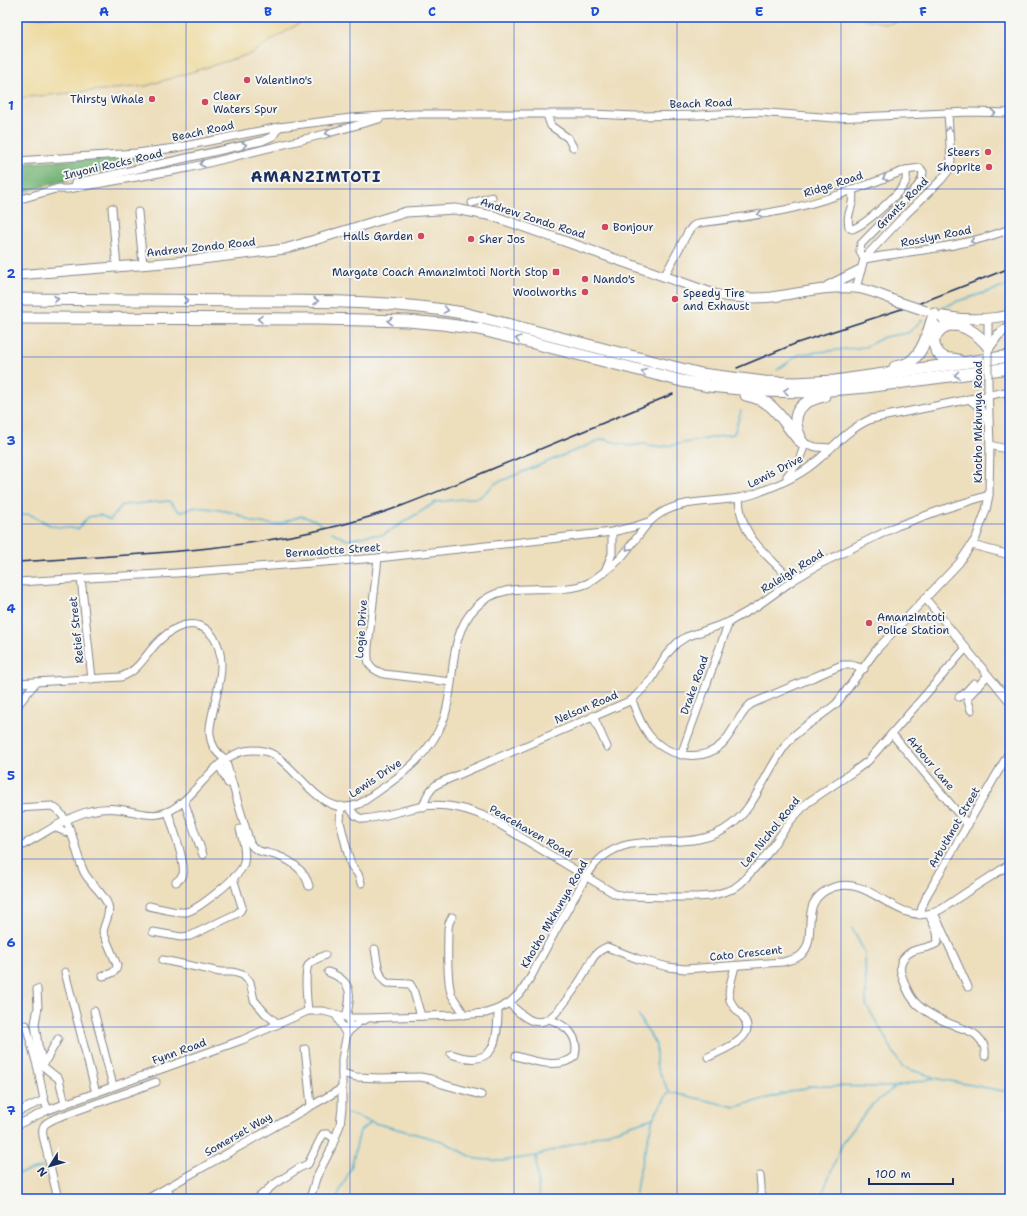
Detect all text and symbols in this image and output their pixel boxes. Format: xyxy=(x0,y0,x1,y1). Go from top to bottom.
text: A xyxy=(99,3,109,20)
text: B xyxy=(264,3,272,20)
text: C xyxy=(428,3,436,20)
text: D xyxy=(590,3,600,20)
text: E xyxy=(755,3,764,20)
text: F xyxy=(919,3,927,20)
place label: Valentino's xyxy=(255,73,312,88)
marker: Valentino's xyxy=(242,75,252,85)
place label: Clear Waters Spur xyxy=(213,89,278,117)
place label: Thirsty Whale xyxy=(70,92,144,107)
marker: Thirsty Whale xyxy=(147,94,157,104)
street label: Beach Road xyxy=(669,95,733,112)
text: 1 xyxy=(8,97,14,114)
marker: Clear Waters Spur xyxy=(200,97,210,107)
one-way arrow xyxy=(990,108,996,117)
street label: Beach Road xyxy=(171,118,235,145)
one-way arrow xyxy=(945,126,953,132)
one-way arrow xyxy=(325,128,332,137)
one-way arrow xyxy=(241,142,247,150)
place label: Steers xyxy=(947,145,980,160)
street label: Inyoni Rocks Road xyxy=(62,146,164,183)
marker: Steers xyxy=(983,147,993,157)
one-way arrow xyxy=(199,159,206,168)
place label: Shoprite xyxy=(937,160,981,175)
marker: Shoprite xyxy=(984,162,994,172)
district label: AMANZIMTOTI xyxy=(251,167,381,187)
street label: Ridge Road xyxy=(802,168,865,201)
one-way arrow xyxy=(881,173,888,182)
street label: Grants Road xyxy=(873,174,932,233)
street label: Andrew Zondo Road xyxy=(478,194,587,243)
one-way arrow xyxy=(757,209,763,218)
place label: Bonjour xyxy=(613,220,654,235)
marker: Bonjour xyxy=(600,222,610,232)
street label: Rosslyn Road xyxy=(899,222,973,251)
place label: Halls Garden xyxy=(343,229,413,244)
marker: Halls Garden xyxy=(416,231,426,241)
place label: Sher Jos xyxy=(479,232,525,247)
street label: Andrew Zondo Road xyxy=(146,234,256,261)
marker: Sher Jos xyxy=(466,234,476,244)
one-way arrow xyxy=(970,236,976,244)
text: 2 xyxy=(6,265,16,282)
place label: Margate Coach Amanzimtoti North Stop xyxy=(332,265,548,280)
marker: Margate Coach Amanzimtoti North Stop xyxy=(551,267,561,277)
place label: Nando's xyxy=(593,272,635,287)
marker: Nando's xyxy=(580,274,590,284)
place label: Woolworths xyxy=(513,285,577,300)
place label: Speedy Tire and Exhaust xyxy=(683,286,750,314)
marker: Woolworths xyxy=(580,287,590,297)
marker: Speedy Tire and Exhaust xyxy=(670,294,680,304)
one-way arrow xyxy=(53,295,59,304)
one-way arrow xyxy=(183,296,189,304)
one-way arrow xyxy=(313,297,319,305)
one-way arrow xyxy=(442,305,449,314)
one-way arrow xyxy=(257,315,263,323)
one-way arrow xyxy=(387,316,393,325)
one-way arrow xyxy=(515,335,522,344)
street label: Khotho Mkhunya Road xyxy=(971,361,986,483)
one-way arrow xyxy=(641,368,648,377)
one-way arrow xyxy=(954,370,961,379)
one-way arrow xyxy=(783,387,789,396)
text: 3 xyxy=(6,432,16,449)
street label: Lewis Drive xyxy=(745,451,806,492)
street label: Bernadotte Street xyxy=(285,540,381,561)
one-way arrow xyxy=(626,543,633,551)
street label: Raleigh Road xyxy=(758,546,827,597)
street label: Retief Street xyxy=(66,596,87,664)
street label: Logie Drive xyxy=(352,599,371,659)
text: 4 xyxy=(6,600,16,617)
place label: Amanzimtoti Police Station xyxy=(877,610,950,638)
marker: Amanzimtoti Police Station xyxy=(864,618,874,628)
street label: Drake Road xyxy=(677,653,712,717)
street label: Nelson Road xyxy=(552,687,620,728)
street label: Arbour Lane xyxy=(903,733,958,794)
street label: Lewis Drive xyxy=(346,755,405,802)
text: 5 xyxy=(7,767,15,784)
street label: Arbuthnot Street xyxy=(925,784,984,870)
street label: Len Nichol Road xyxy=(737,794,804,871)
street label: Peacehaven Road xyxy=(487,802,575,861)
street label: Khotho Mkhunya Road xyxy=(517,857,592,971)
text: 6 xyxy=(6,934,16,951)
street label: Cato Crescent xyxy=(709,942,783,965)
street label: Fynn Road xyxy=(150,1035,208,1068)
text: 7 xyxy=(6,1102,16,1119)
street label: Somerset Way xyxy=(202,1109,275,1160)
north arrow xyxy=(30,1146,70,1186)
scale bar xyxy=(869,1160,953,1186)
text: N xyxy=(34,1163,51,1180)
text: 100 m xyxy=(875,1166,911,1182)

